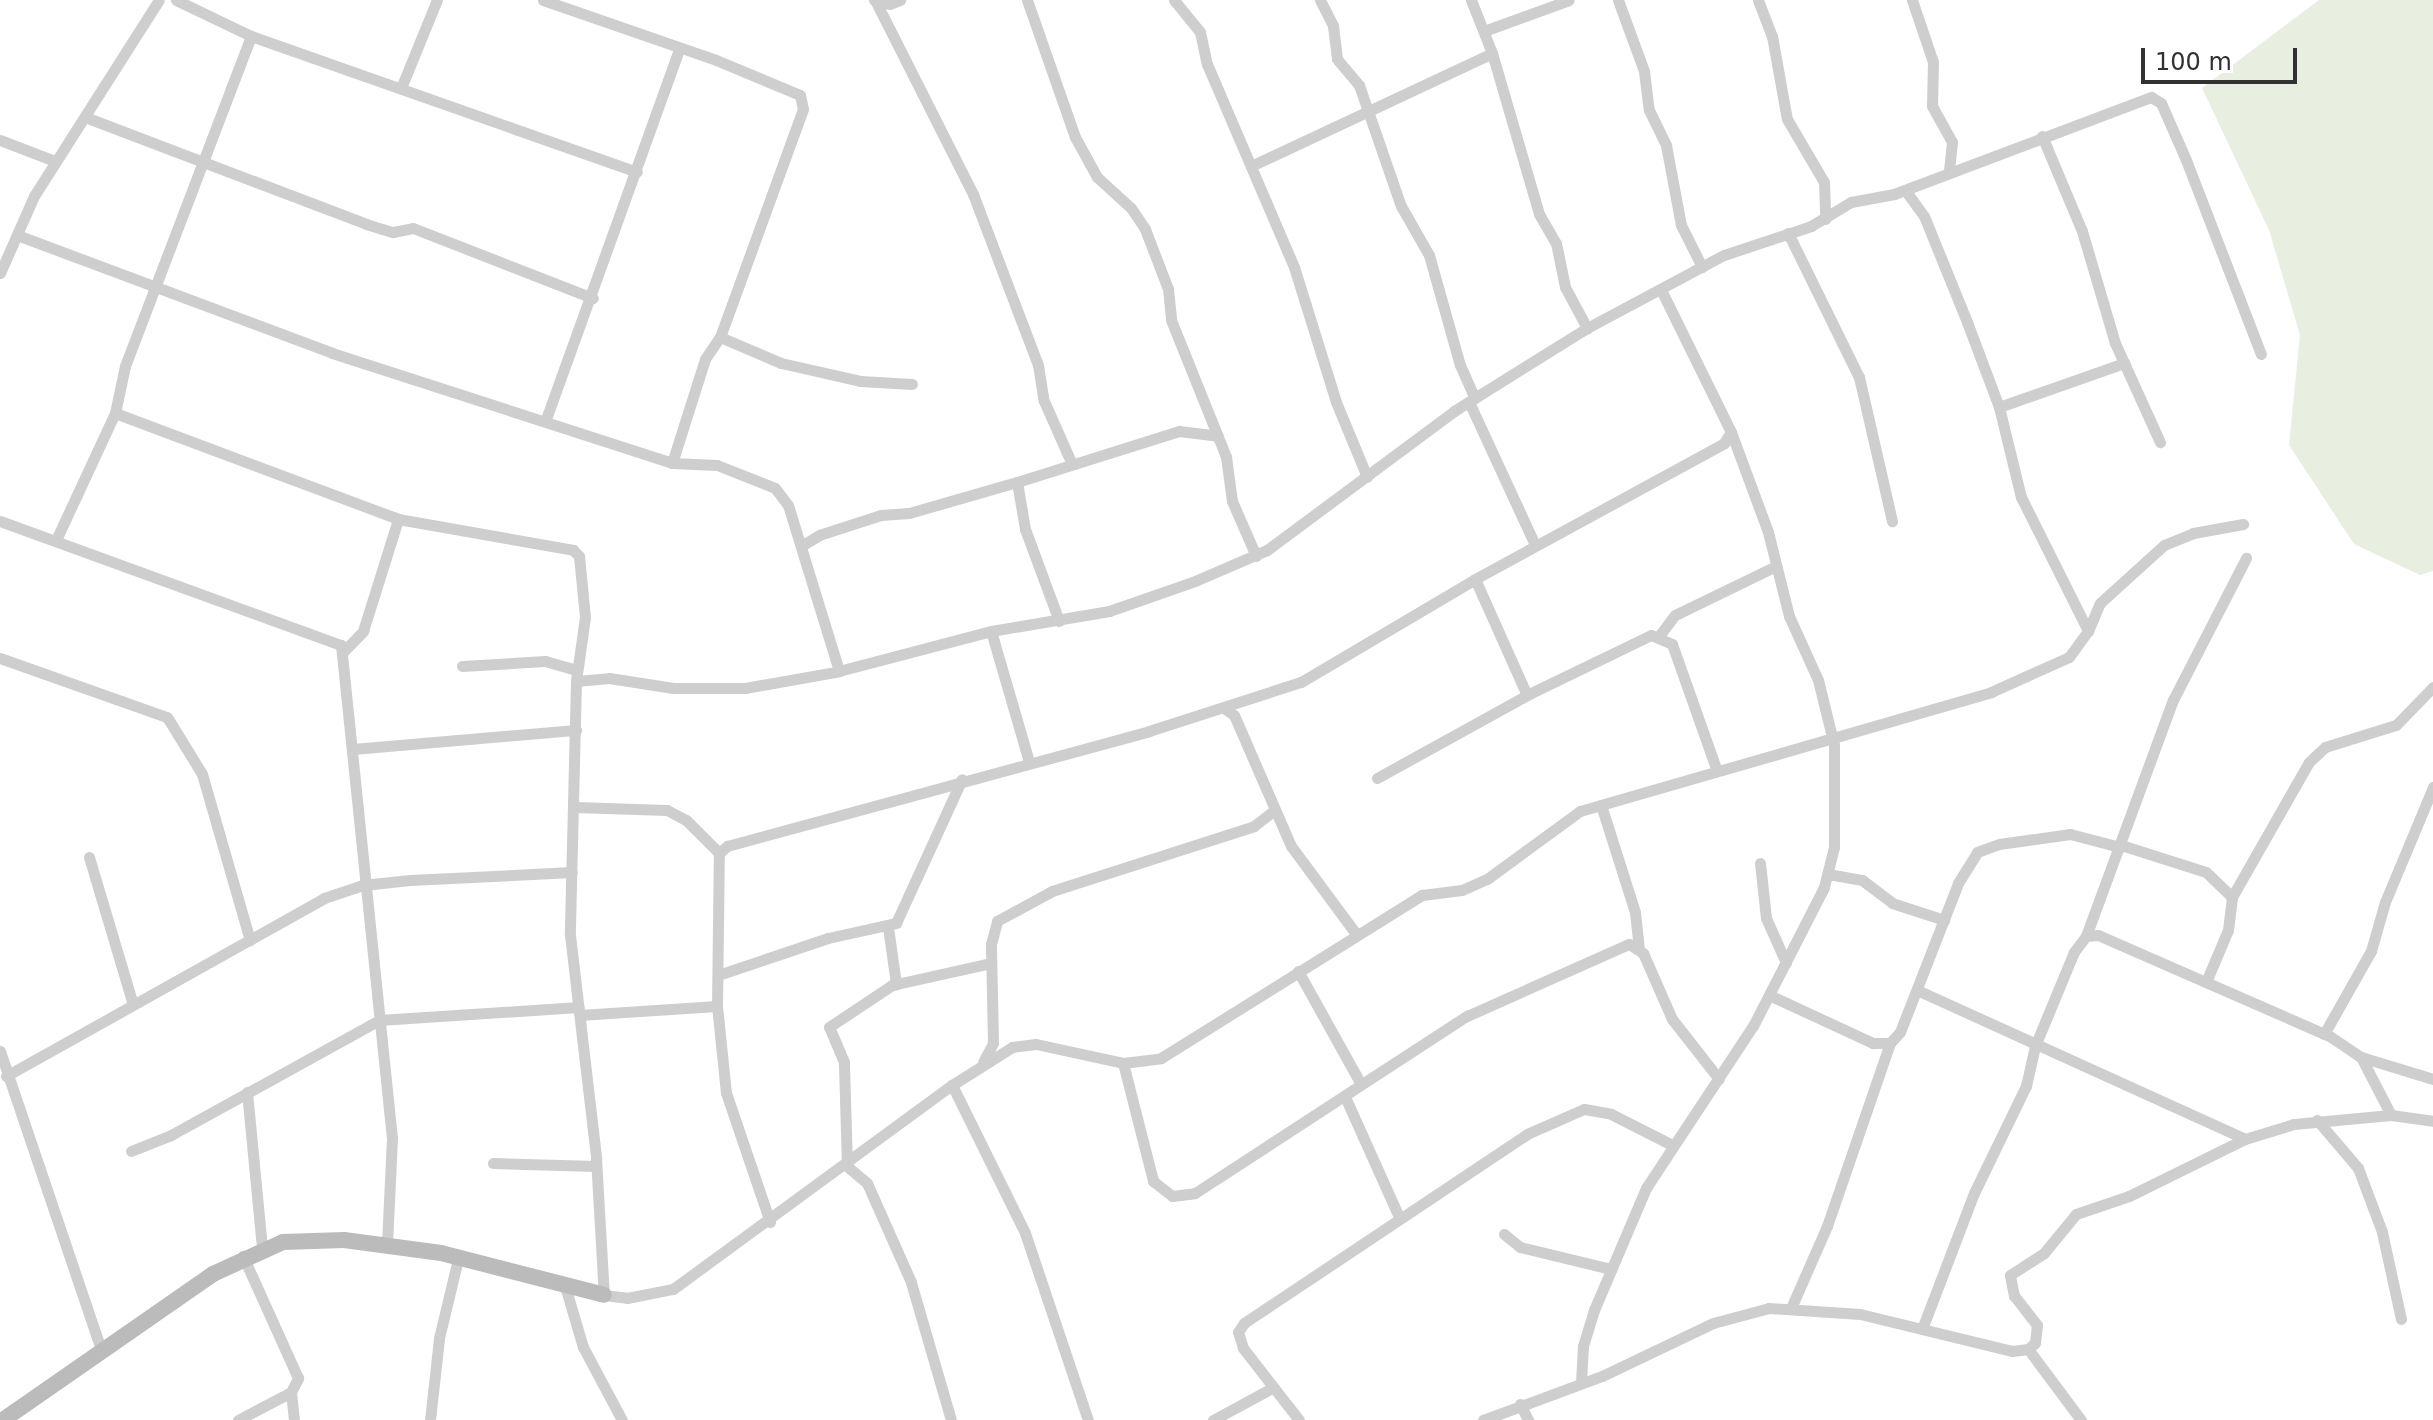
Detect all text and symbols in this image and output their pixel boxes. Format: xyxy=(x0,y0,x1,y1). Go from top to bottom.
scale bar xyxy=(2145,32,2301,82)
text: 100 m xyxy=(2155,48,2232,76)

